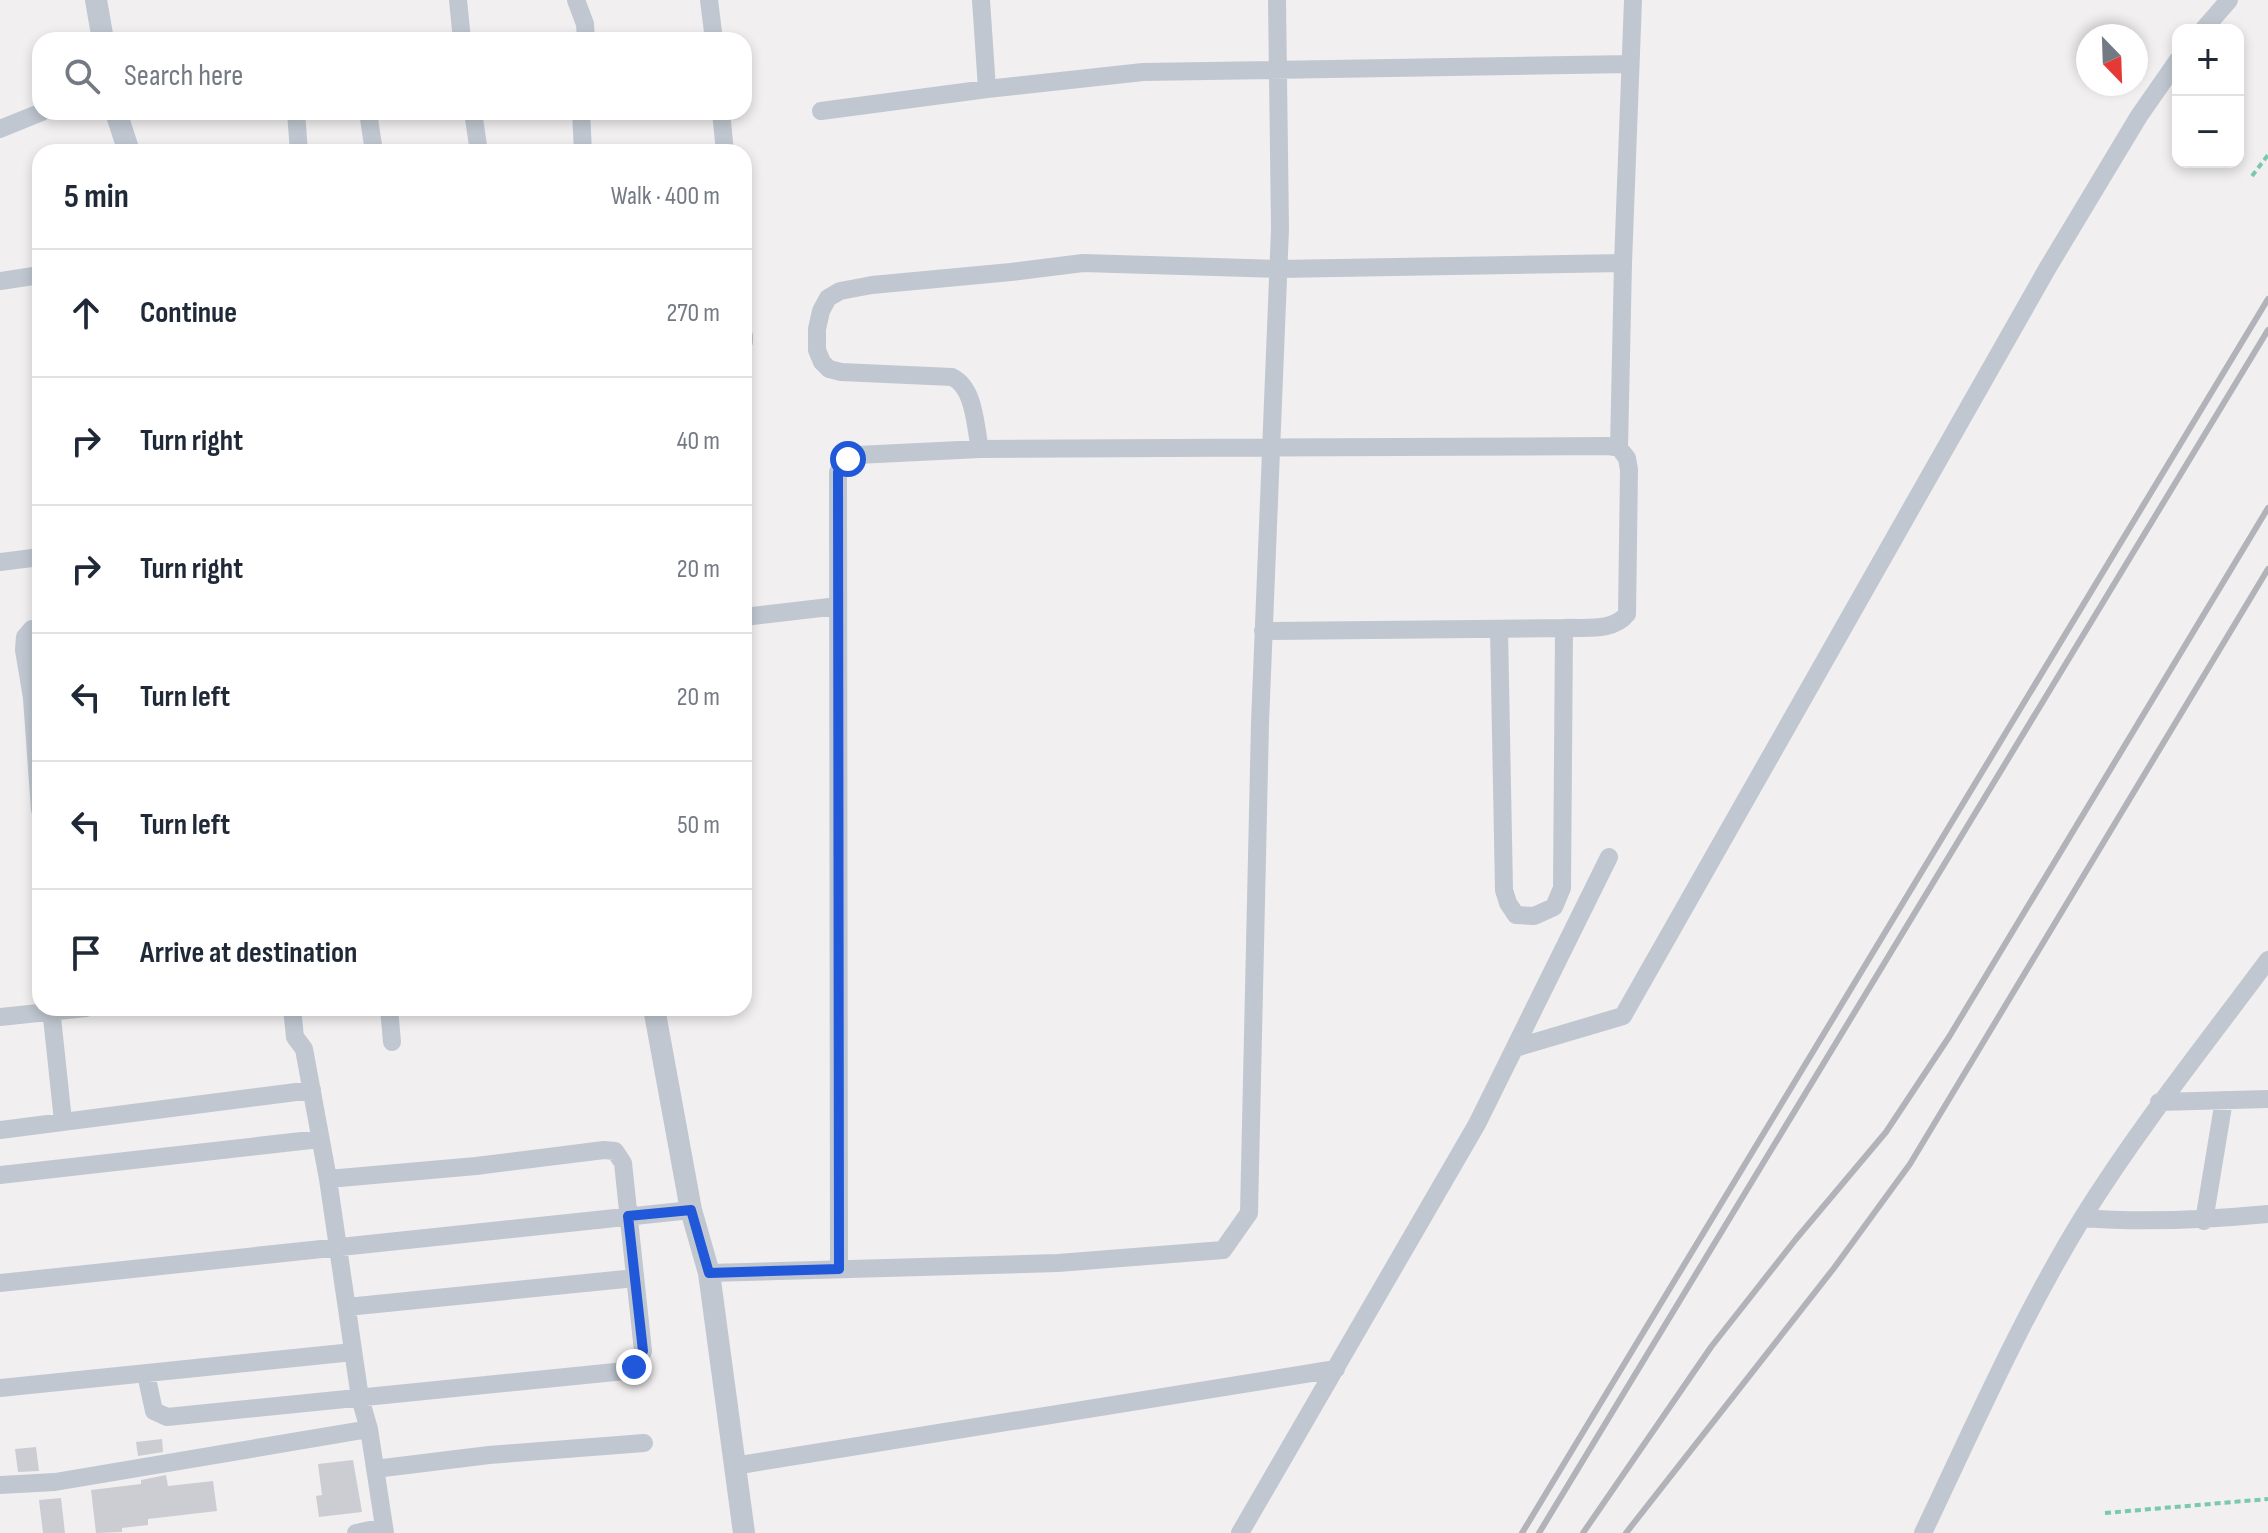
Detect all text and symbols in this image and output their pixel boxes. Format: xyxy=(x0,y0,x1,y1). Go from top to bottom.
north arrow xyxy=(2076,24,2148,96)
map controls xyxy=(2172,24,2244,168)
button: + xyxy=(2172,24,2244,96)
search box xyxy=(32,32,752,120)
icon: search xyxy=(60,54,104,98)
text: Search here xyxy=(124,58,243,94)
button: − xyxy=(2172,96,2244,168)
text: 5 min xyxy=(64,176,129,217)
text: Walk · 400 m xyxy=(611,181,720,212)
icon: ahead xyxy=(64,291,108,335)
text: Continue xyxy=(140,295,237,331)
text: 270 m xyxy=(667,298,720,329)
icon: right xyxy=(64,419,108,463)
text: Turn right xyxy=(140,423,243,459)
text: 40 m xyxy=(677,426,720,457)
route start xyxy=(830,441,866,477)
icon: right xyxy=(64,547,108,591)
text: Turn right xyxy=(140,551,243,587)
text: 20 m xyxy=(677,554,720,585)
icon: left xyxy=(64,675,108,719)
text: Turn left xyxy=(140,679,230,715)
text: 20 m xyxy=(677,682,720,713)
icon: left xyxy=(64,803,108,847)
text: Turn left xyxy=(140,807,230,843)
text: 50 m xyxy=(677,810,720,841)
icon: arrive xyxy=(64,931,108,975)
text: Arrive at destination xyxy=(140,935,357,971)
route end xyxy=(616,1349,652,1385)

